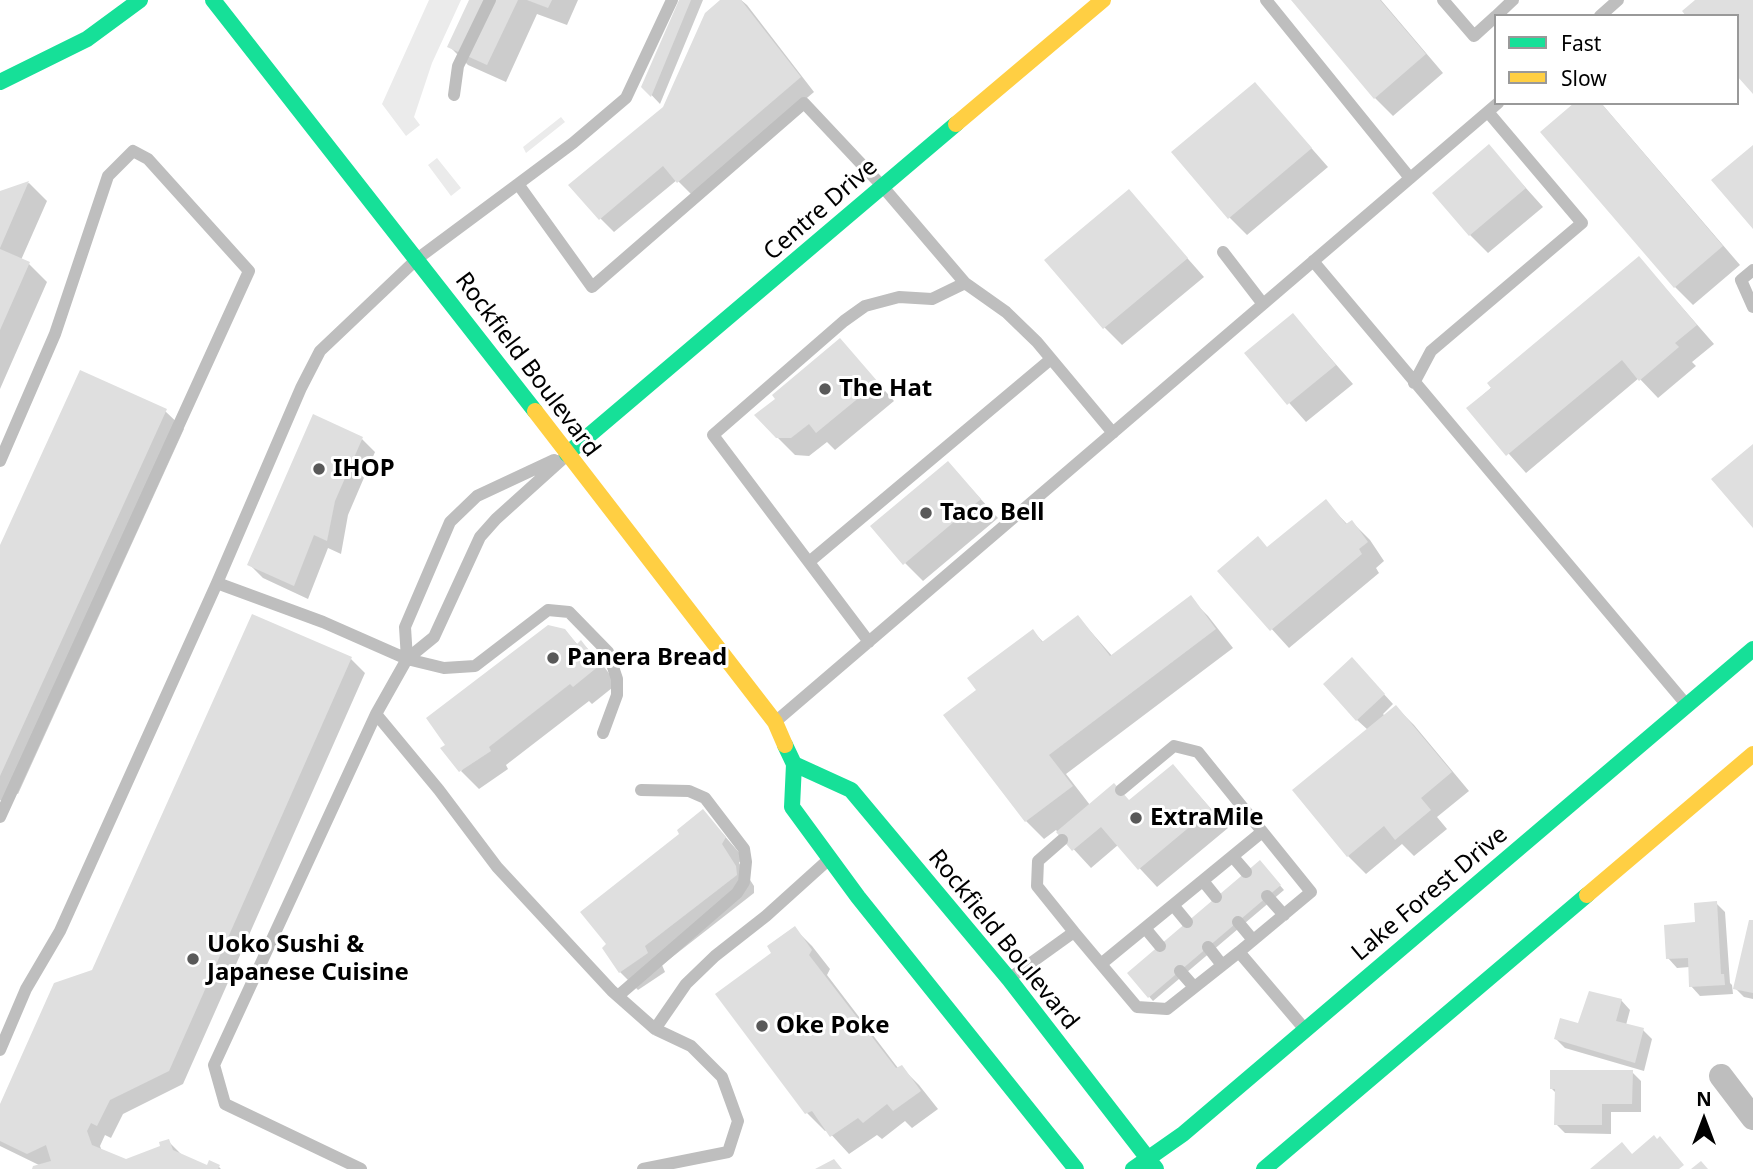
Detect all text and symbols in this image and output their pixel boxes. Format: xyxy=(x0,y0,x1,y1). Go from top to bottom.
legend xyxy=(1494,14,1739,105)
text: Fast xyxy=(1561,29,1601,57)
text: Slow xyxy=(1561,64,1607,92)
street label: Centre Drive xyxy=(758,153,884,267)
street label: Rockfield Boulevard xyxy=(448,267,606,463)
place label: The Hat xyxy=(839,375,932,403)
marker: The Hat xyxy=(817,381,833,397)
place label: IHOP xyxy=(333,455,395,483)
marker: IHOP xyxy=(311,461,327,477)
place label: Taco Bell xyxy=(940,499,1045,527)
marker: Taco Bell xyxy=(918,505,934,521)
place label: Panera Bread xyxy=(567,644,727,672)
marker: Panera Bread xyxy=(545,650,561,666)
place label: ExtraMile xyxy=(1150,804,1264,832)
marker: ExtraMile xyxy=(1128,810,1144,826)
street label: Lake Forest Drive xyxy=(1346,821,1514,967)
street label: Rockfield Boulevard xyxy=(922,844,1084,1036)
place label: Uoko Sushi & Japanese Cuisine xyxy=(207,931,409,987)
marker: Uoko Sushi & Japanese Cuisine xyxy=(185,951,201,967)
place label: Oke Poke xyxy=(776,1012,890,1040)
marker: Oke Poke xyxy=(754,1018,770,1034)
north arrow xyxy=(1669,1085,1739,1155)
text: N xyxy=(1696,1086,1712,1112)

